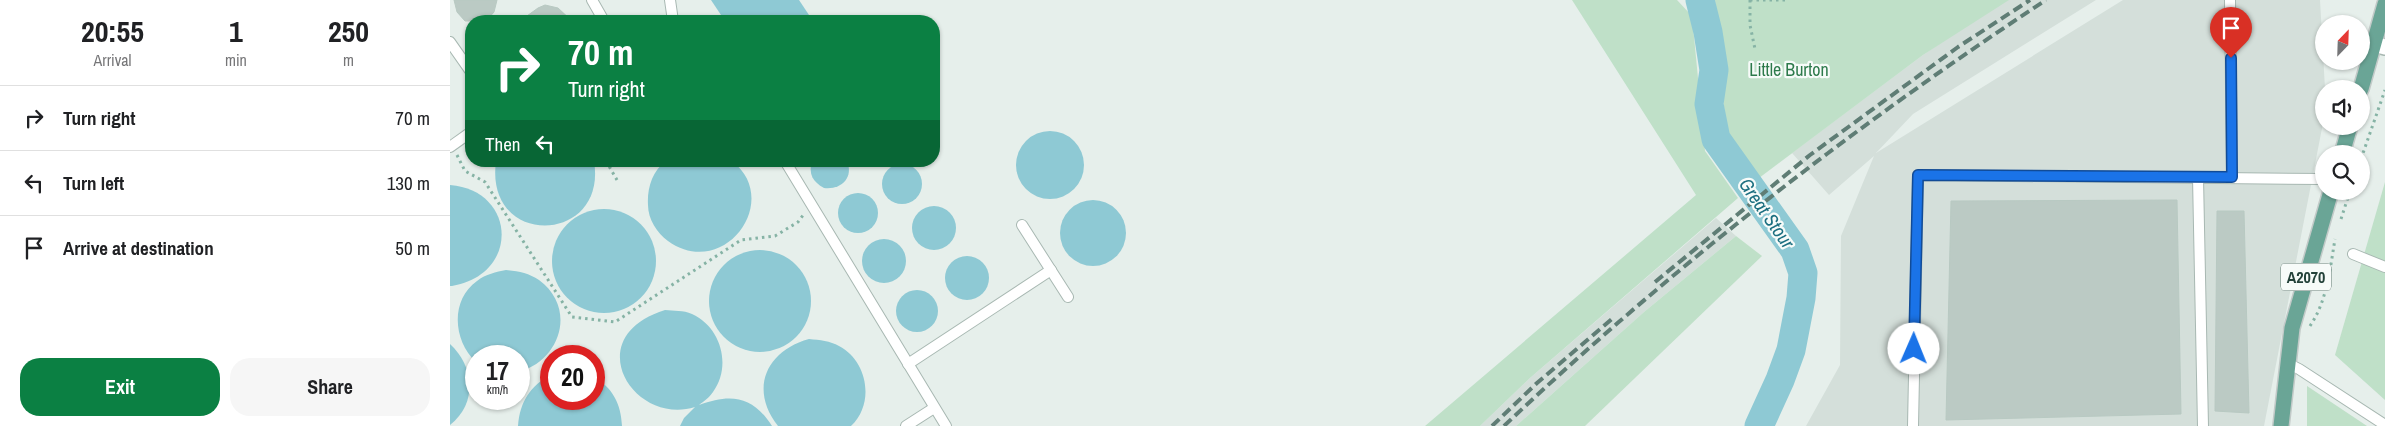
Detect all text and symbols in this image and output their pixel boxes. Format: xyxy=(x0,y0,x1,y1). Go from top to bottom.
pin xyxy=(2210,7,2252,58)
text: 20:55 xyxy=(81,11,144,51)
text: 1 xyxy=(229,11,243,51)
text: 250 xyxy=(328,11,369,51)
icon: arrive xyxy=(2217,14,2245,42)
north arrow xyxy=(2315,15,2370,70)
map controls xyxy=(2315,15,2370,200)
text: 70 m xyxy=(568,29,633,76)
icon: right xyxy=(485,35,550,100)
text: Arrival xyxy=(94,49,131,71)
text: min xyxy=(225,49,247,71)
text: m xyxy=(343,49,354,71)
park label: Little Burton xyxy=(1749,57,1829,82)
text: Turn right xyxy=(568,74,645,104)
button: sound xyxy=(2315,80,2370,135)
icon: right xyxy=(20,104,48,132)
text: Turn right xyxy=(63,105,135,131)
text: 70 m xyxy=(395,105,430,131)
icon: left xyxy=(531,130,559,158)
text: Then xyxy=(485,131,521,157)
button: search xyxy=(2315,145,2370,200)
icon: left xyxy=(20,169,48,197)
text: Turn left xyxy=(63,170,124,196)
text: 130 m xyxy=(387,170,430,196)
water label: Great Stour xyxy=(1733,173,1801,254)
icon: arrive xyxy=(20,234,48,262)
text: Arrive at destination xyxy=(63,235,214,261)
text: 50 m xyxy=(395,235,430,261)
road number: A2070 xyxy=(2281,264,2331,290)
position arrow xyxy=(1887,322,1939,374)
speed limit sign: 20 xyxy=(540,345,605,410)
text: 17 xyxy=(486,354,509,388)
button: Exit xyxy=(20,358,220,416)
button: Share xyxy=(230,358,430,416)
text: km/h xyxy=(487,382,508,398)

